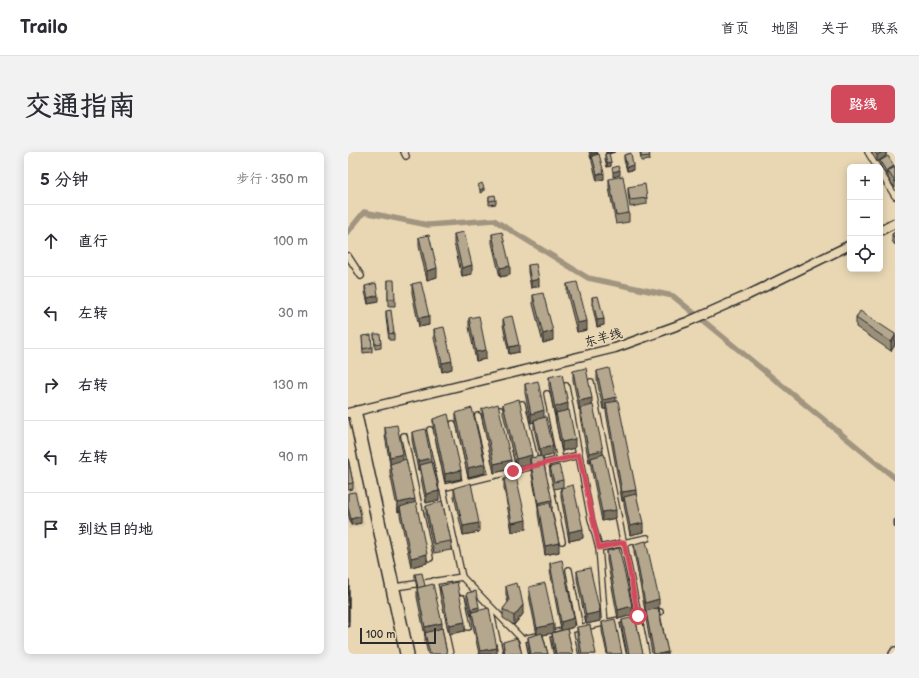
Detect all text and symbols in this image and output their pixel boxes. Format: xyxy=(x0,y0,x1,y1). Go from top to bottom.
text: Trailo xyxy=(20,16,68,39)
text: 首页 xyxy=(721,20,749,37)
text: 地图 xyxy=(771,20,799,37)
text: 关于 xyxy=(821,20,849,37)
text: 联系 xyxy=(871,20,899,37)
button: 路线 xyxy=(831,85,895,123)
text: 交通指南 xyxy=(24,90,136,123)
map controls xyxy=(847,164,883,272)
button: + xyxy=(847,164,883,200)
text: 5 分钟 xyxy=(40,170,88,190)
text: 步行 · 350 m xyxy=(236,171,308,187)
button: − xyxy=(847,200,883,236)
icon: ahead xyxy=(40,230,62,252)
text: 直行 xyxy=(78,232,108,251)
text: 100 m xyxy=(273,233,308,249)
button: locate xyxy=(847,236,883,272)
icon: left xyxy=(40,302,62,324)
text: 左转 xyxy=(78,304,108,323)
text: 30 m xyxy=(278,305,308,321)
street label: 东羊线 xyxy=(582,325,624,351)
icon: right xyxy=(40,374,62,396)
text: 右转 xyxy=(78,376,108,395)
text: 130 m xyxy=(273,377,308,393)
icon: left xyxy=(40,446,62,468)
text: 左转 xyxy=(78,448,108,467)
text: 90 m xyxy=(279,449,308,465)
route end xyxy=(504,462,522,480)
icon: arrive xyxy=(40,518,62,540)
text: 到达目的地 xyxy=(78,520,153,539)
route start xyxy=(629,607,647,625)
scale bar xyxy=(360,626,436,645)
text: 100 m xyxy=(366,628,395,641)

